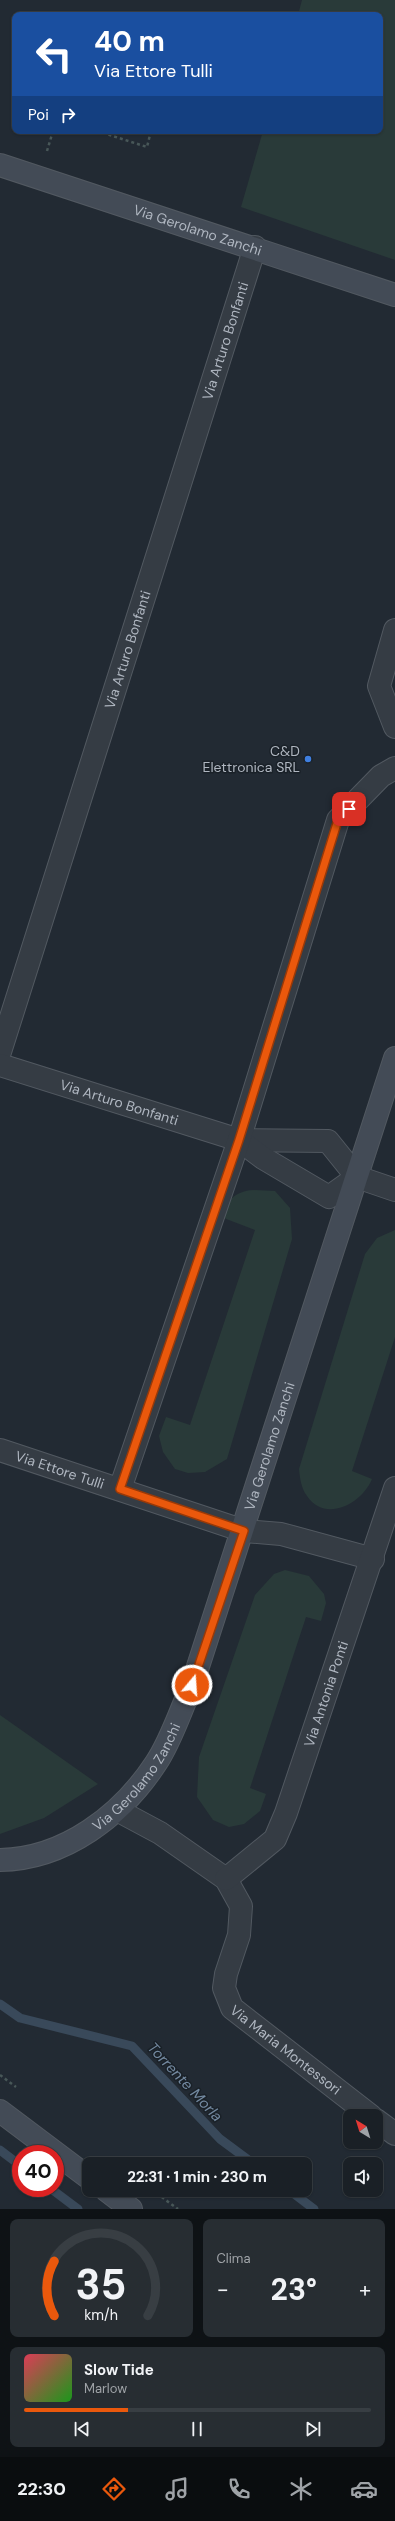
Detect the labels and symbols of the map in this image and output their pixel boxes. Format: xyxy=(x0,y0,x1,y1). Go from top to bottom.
street label: Via Gerolamo Zanchi xyxy=(131,201,264,260)
street label: Via Arturo Bonfanti xyxy=(198,280,252,402)
street label: Via Arturo Bonfanti xyxy=(100,588,155,711)
place label: C&D Elettronica SRL xyxy=(203,742,300,776)
marker: C&D Elettronica SRL xyxy=(303,754,313,764)
pin xyxy=(332,792,366,826)
street label: Via Arturo Bonfanti xyxy=(58,1075,181,1129)
street label: Via Gerolamo Zanchi xyxy=(240,1380,299,1513)
street label: Via Ettore Tulli xyxy=(13,1447,107,1493)
street label: Via Antonia Ponti xyxy=(300,1639,352,1749)
position arrow xyxy=(171,1664,213,1706)
street label: Via Gerolamo Zanchi xyxy=(89,1720,184,1835)
street label: Via Maria Montessori xyxy=(227,2001,345,2099)
water label: Torrente Morla xyxy=(143,2038,227,2126)
north arrow xyxy=(343,2109,383,2149)
speed limit sign: 40 xyxy=(12,2145,64,2197)

